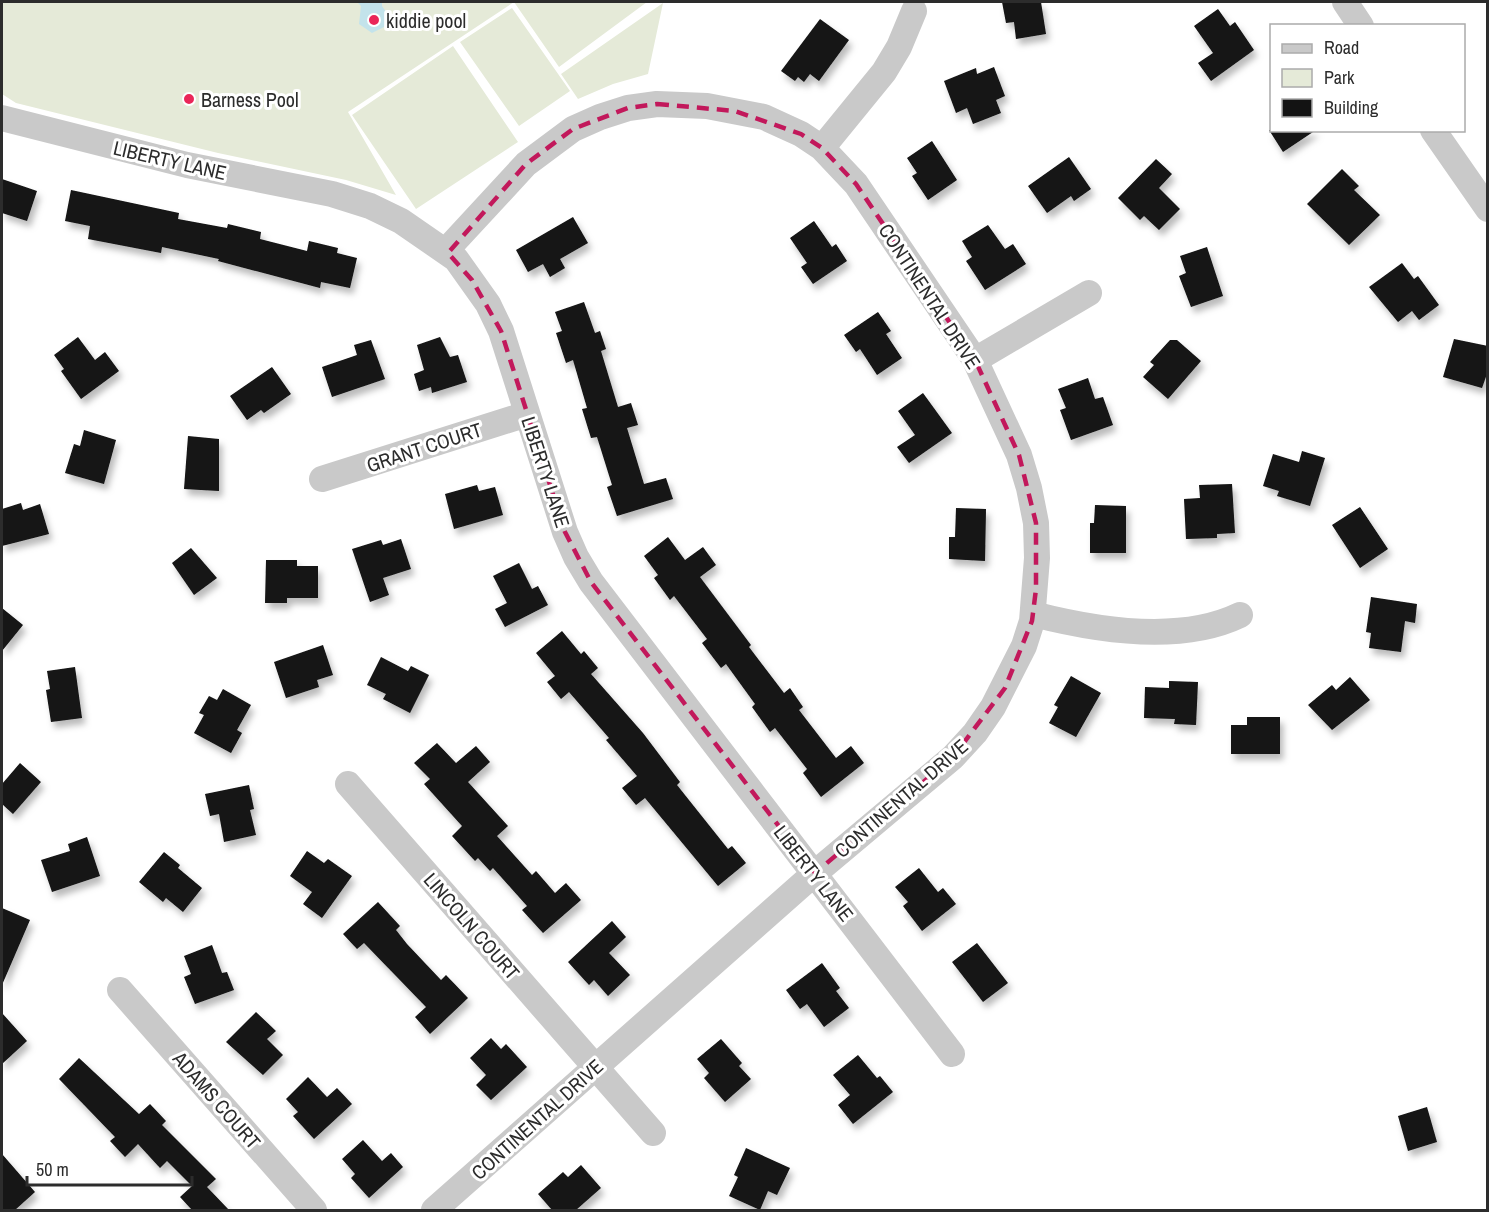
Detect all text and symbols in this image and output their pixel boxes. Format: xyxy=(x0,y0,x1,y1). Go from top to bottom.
place label: kiddie pool xyxy=(386,7,466,34)
marker: kiddie pool xyxy=(367,13,381,27)
legend xyxy=(1270,24,1465,132)
text: Road xyxy=(1324,35,1359,60)
text: Park xyxy=(1324,65,1355,90)
place label: Barness Pool xyxy=(201,86,299,113)
marker: Barness Pool xyxy=(182,92,196,106)
text: Building xyxy=(1324,95,1379,120)
street label: LIBERTY LANE xyxy=(111,134,229,186)
street label: CONTINENTAL DRIVE xyxy=(873,218,987,374)
street label: LIBERTY LANE xyxy=(515,413,577,531)
street label: GRANT COURT xyxy=(363,416,485,478)
street label: CONTINENTAL DRIVE xyxy=(829,733,973,863)
street label: LIBERTY LANE xyxy=(768,819,860,927)
street label: LINCOLN COURT xyxy=(418,867,526,985)
street label: ADAMS COURT xyxy=(166,1045,267,1154)
street label: CONTINENTAL DRIVE xyxy=(465,1053,609,1185)
scale bar xyxy=(27,1149,192,1187)
text: 50 m xyxy=(36,1157,69,1182)

